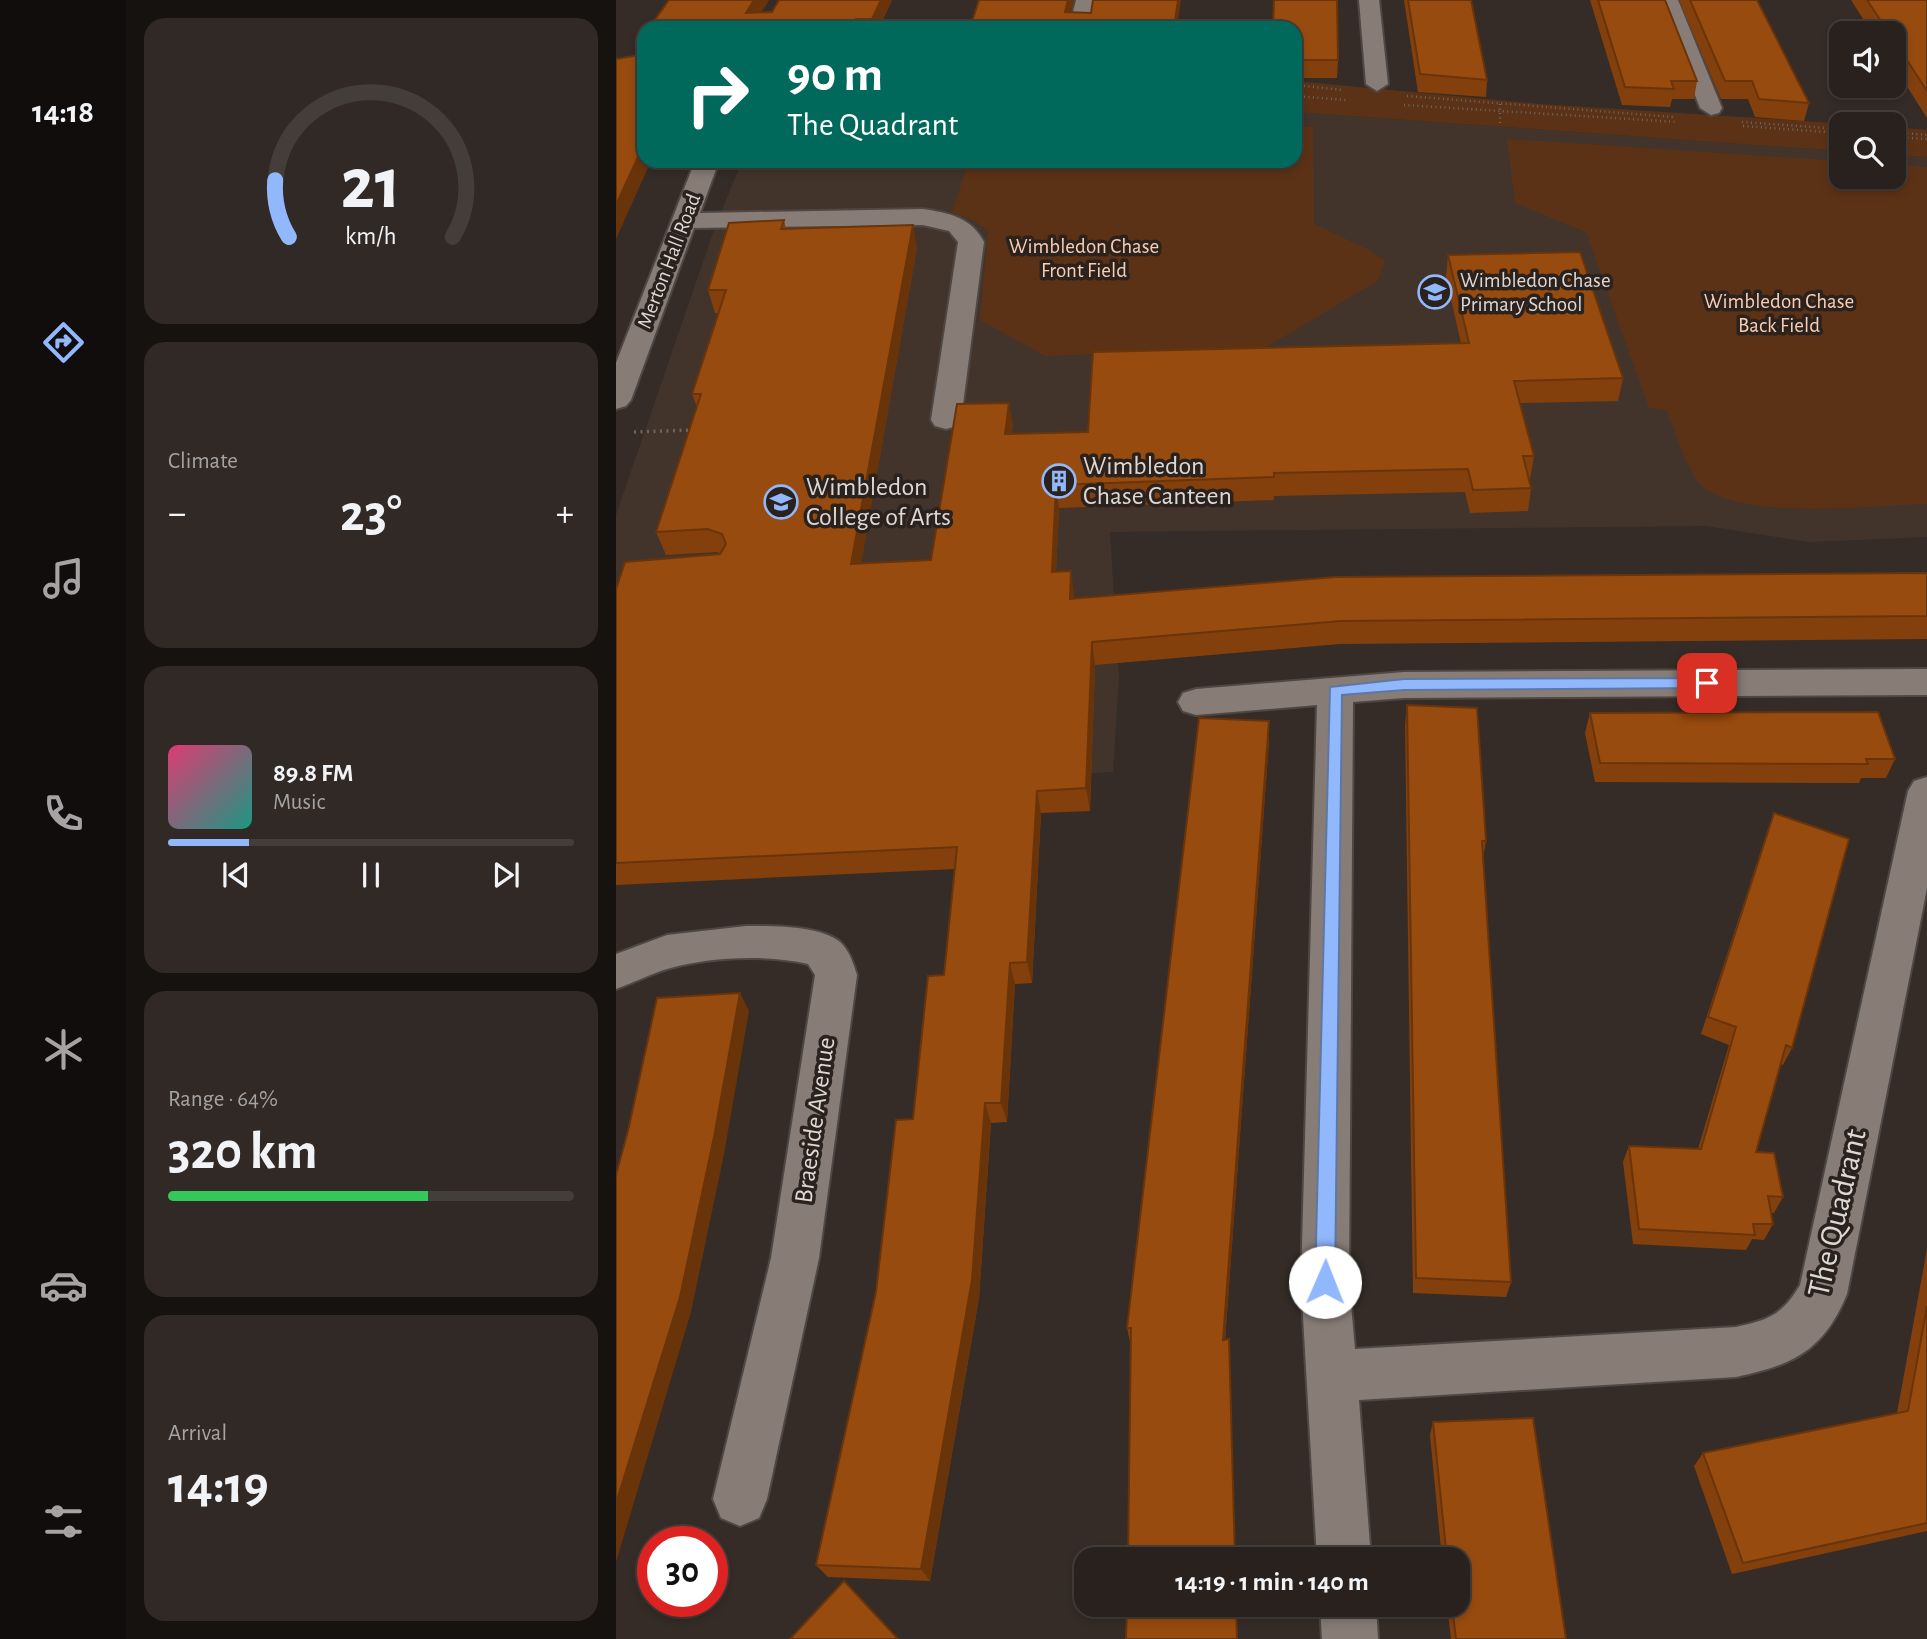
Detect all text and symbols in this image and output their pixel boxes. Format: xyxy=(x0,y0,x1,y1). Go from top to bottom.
map controls xyxy=(1829,21,1906,189)
button: sound xyxy=(1829,21,1906,98)
icon: right xyxy=(672,49,763,140)
text: 90 m xyxy=(787,51,883,100)
text: 14:18 xyxy=(32,96,94,128)
text: The Quadrant xyxy=(787,109,958,141)
button: search xyxy=(1829,112,1906,189)
text: 21 xyxy=(341,149,401,222)
street label: Merton Hall Road xyxy=(634,191,704,331)
text: km/h xyxy=(345,224,397,249)
park label: Wimbledon Chase Front Field xyxy=(1009,236,1159,281)
place label: Wimbledon Chase Primary School xyxy=(1460,270,1611,315)
school or university icon: Wimbledon Chase Primary School xyxy=(1416,273,1454,311)
park label: Wimbledon Chase Back Field xyxy=(1704,291,1854,336)
icon: directions xyxy=(39,318,88,367)
text: Climate xyxy=(168,450,238,473)
place label: Wimbledon Chase Canteen xyxy=(1083,453,1232,509)
building icon: Wimbledon Chase Canteen xyxy=(1040,462,1078,500)
place label: Wimbledon College of Arts xyxy=(806,474,951,530)
school or university icon: Wimbledon College of Arts xyxy=(762,483,800,521)
text: 23° xyxy=(340,488,402,540)
text: − xyxy=(168,495,186,533)
text: + xyxy=(556,495,574,533)
icon: music xyxy=(39,554,88,603)
pin xyxy=(1677,653,1737,713)
icon: arrive xyxy=(1688,664,1726,702)
text: 89.8 FM xyxy=(273,760,353,786)
icon: phone xyxy=(39,789,88,838)
text: Music xyxy=(273,791,325,814)
icon: previous xyxy=(217,856,255,894)
icon: pause xyxy=(352,856,390,894)
icon: next xyxy=(487,856,525,894)
icon: climate xyxy=(39,1025,88,1074)
street label: Braeside Avenue xyxy=(790,1035,840,1205)
text: Range · 64% xyxy=(168,1088,278,1111)
text: 320 km xyxy=(168,1126,318,1178)
street label: The Quadrant xyxy=(1802,1126,1872,1300)
position arrow xyxy=(1288,1245,1362,1319)
icon: car xyxy=(39,1261,88,1310)
text: Arrival xyxy=(168,1422,227,1445)
text: 14:19 xyxy=(168,1460,269,1512)
icon: filters xyxy=(39,1497,88,1546)
speed limit sign: 30 xyxy=(637,1526,728,1617)
text: 14:19 · 1 min · 140 m xyxy=(1175,1569,1369,1595)

